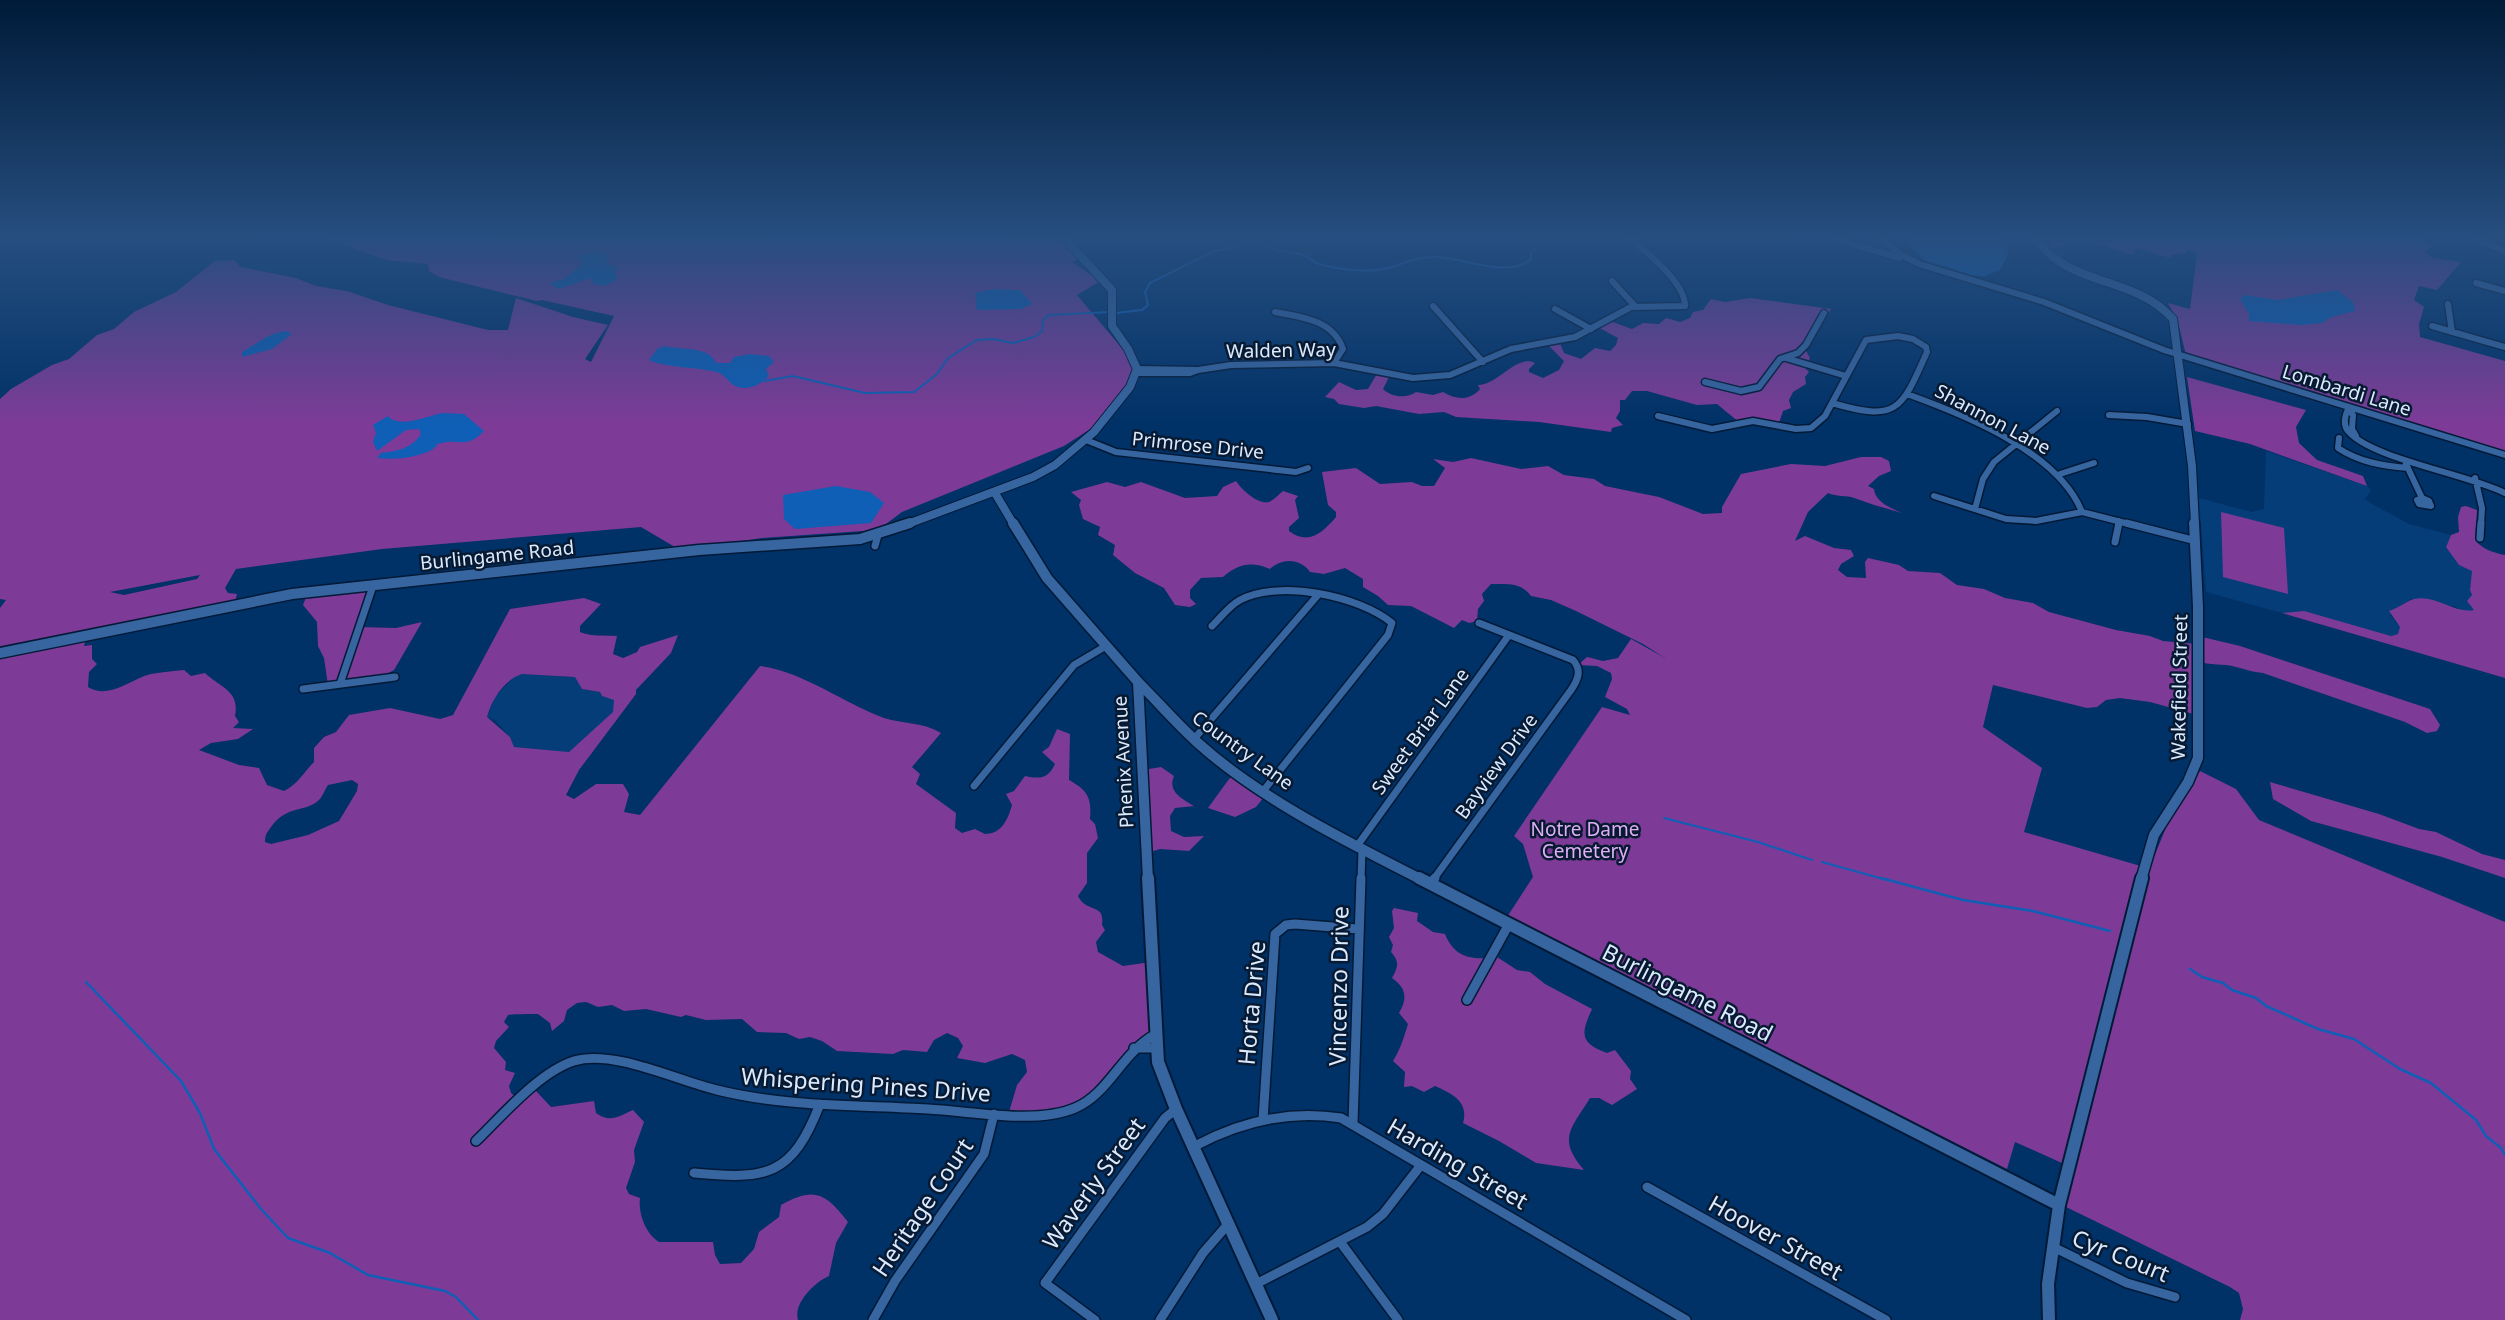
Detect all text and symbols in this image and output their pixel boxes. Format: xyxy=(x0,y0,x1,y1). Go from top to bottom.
street label: Walden Way xyxy=(1226,336,1336,364)
street label: Lombardi Lane xyxy=(2279,358,2415,422)
street label: Shannon Lane xyxy=(1931,378,2055,460)
street label: Primrose Drive xyxy=(1131,425,1265,465)
street label: Burlingame Road xyxy=(419,534,575,576)
street label: Wakefield Street xyxy=(2165,614,2193,760)
street label: Sweet Briar Lane xyxy=(1365,663,1475,799)
street label: Phenix Avenue xyxy=(1107,695,1139,829)
street label: Country Lane xyxy=(1187,704,1299,796)
street label: Bayview Drive xyxy=(1449,708,1543,824)
park label: Notre Dame Cemetery xyxy=(1531,816,1639,864)
street label: Vincenzo Drive xyxy=(1321,906,1355,1066)
street label: Burlingame Road xyxy=(1597,935,1779,1049)
street label: Horta Drive xyxy=(1230,940,1272,1066)
street label: Whispering Pines Drive xyxy=(740,1059,992,1109)
street label: Harding Street xyxy=(1382,1110,1534,1216)
street label: Waverly Street xyxy=(1034,1111,1152,1255)
street label: Heritage Court xyxy=(864,1132,980,1282)
street label: Hoover Street xyxy=(1703,1187,1849,1287)
street label: Cyr Court xyxy=(2068,1221,2174,1289)

